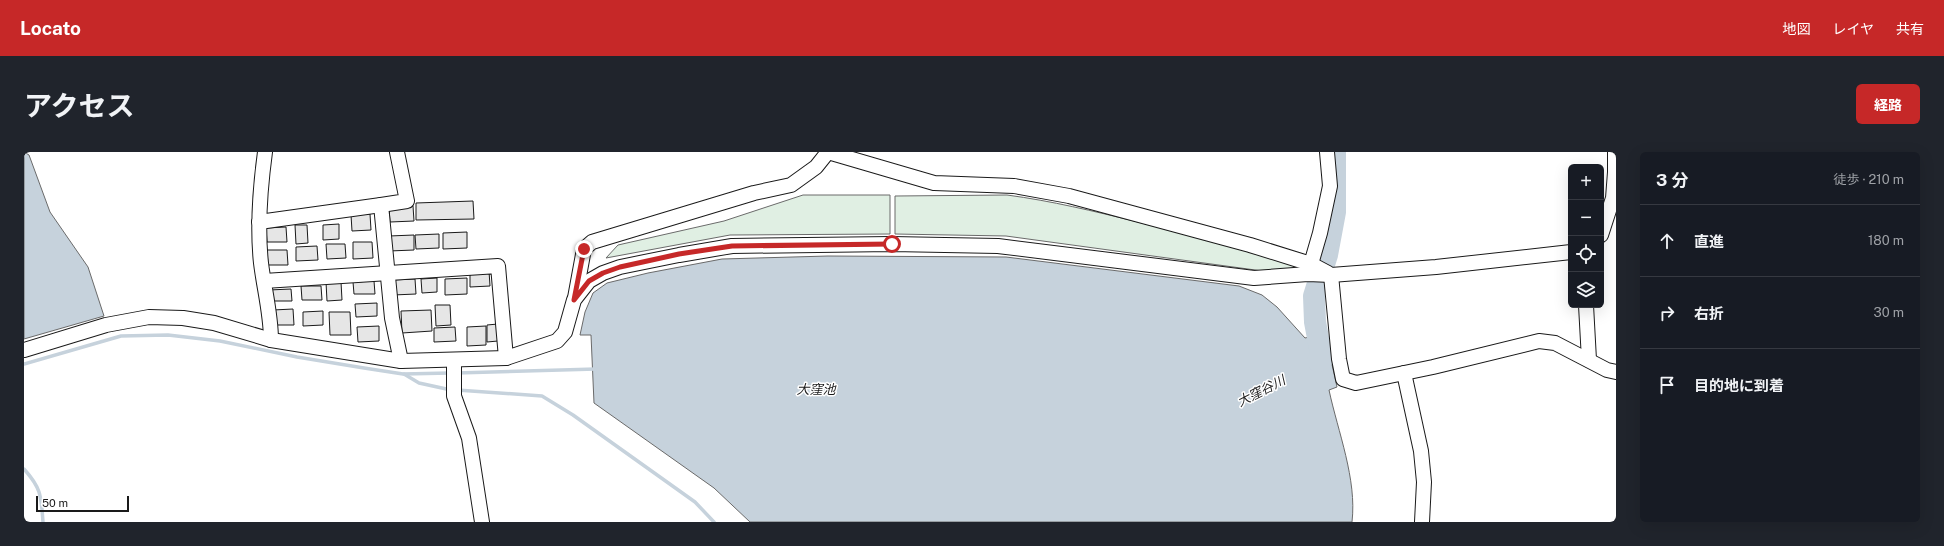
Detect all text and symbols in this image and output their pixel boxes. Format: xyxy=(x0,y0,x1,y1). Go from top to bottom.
text: Locato xyxy=(20,17,81,39)
text: 地図 xyxy=(1782,21,1810,37)
text: レイヤ xyxy=(1832,21,1874,37)
text: 共有 xyxy=(1896,21,1924,37)
button: 経路 xyxy=(1856,84,1920,124)
text: アクセス xyxy=(24,89,135,122)
map controls xyxy=(1568,164,1604,308)
button: + xyxy=(1568,164,1604,200)
text: 3 分 xyxy=(1656,170,1688,190)
text: 徒歩 · 210 m xyxy=(1833,172,1904,187)
button: − xyxy=(1568,200,1604,236)
icon: ahead xyxy=(1656,230,1678,252)
text: 直進 xyxy=(1694,233,1724,250)
text: 180 m xyxy=(1868,233,1904,248)
route start xyxy=(883,235,901,253)
button: locate xyxy=(1568,236,1604,272)
route end xyxy=(575,240,593,258)
button: layers xyxy=(1568,272,1604,308)
icon: right xyxy=(1656,302,1678,324)
text: 右折 xyxy=(1694,305,1724,322)
text: 30 m xyxy=(1874,305,1904,320)
water label: 大窪谷川 xyxy=(1234,372,1289,409)
icon: arrive xyxy=(1656,374,1678,396)
text: 目的地に到着 xyxy=(1694,377,1784,394)
water label: 大窪池 xyxy=(796,382,837,397)
scale bar xyxy=(36,494,129,513)
text: 50 m xyxy=(42,497,68,509)

